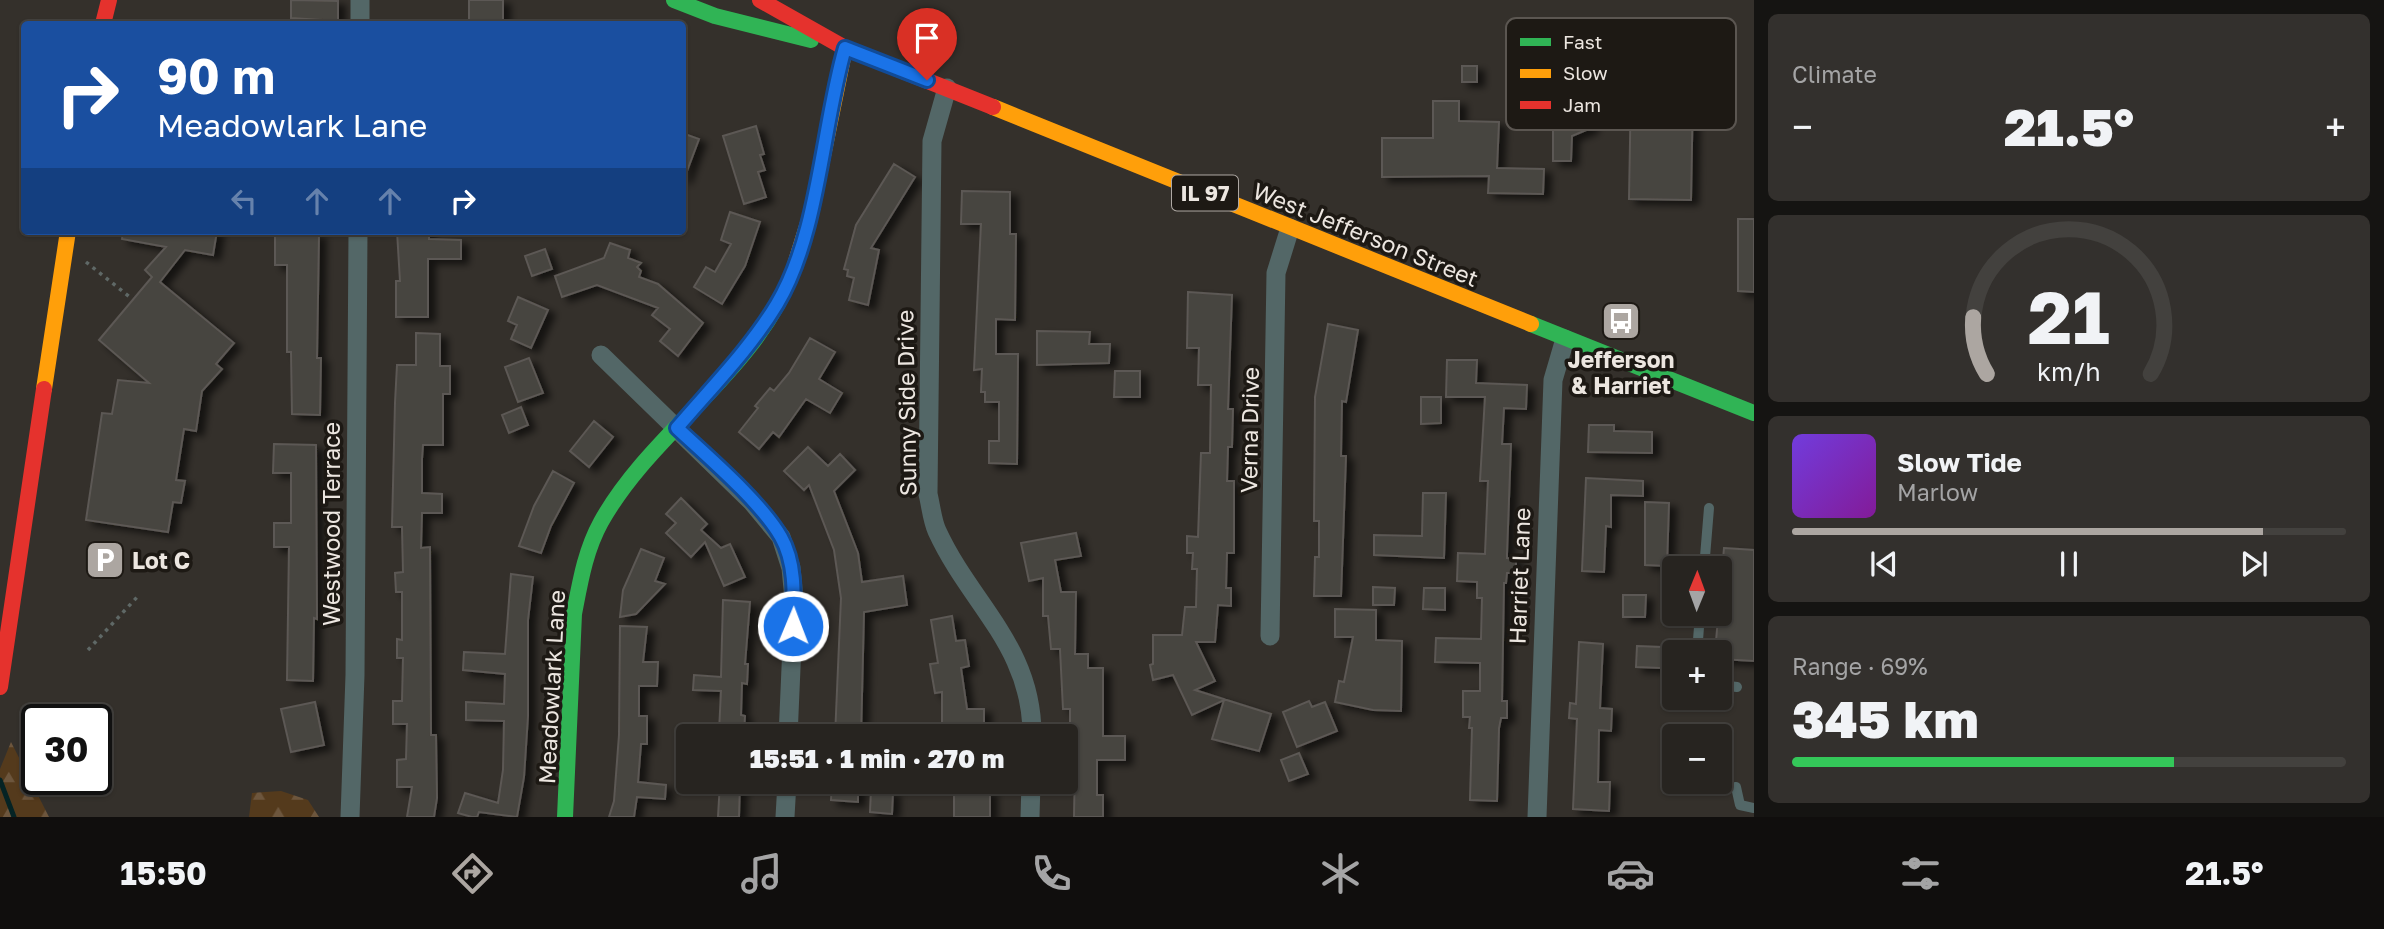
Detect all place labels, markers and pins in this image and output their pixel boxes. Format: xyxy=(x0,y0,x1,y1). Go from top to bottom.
pin xyxy=(897,8,957,80)
bus stop icon: Jefferson & Harriet xyxy=(1600,300,1642,342)
place label: Jefferson & Harriet xyxy=(1568,345,1674,399)
parking icon: Lot C xyxy=(84,539,126,581)
place label: Lot C xyxy=(132,546,190,574)

